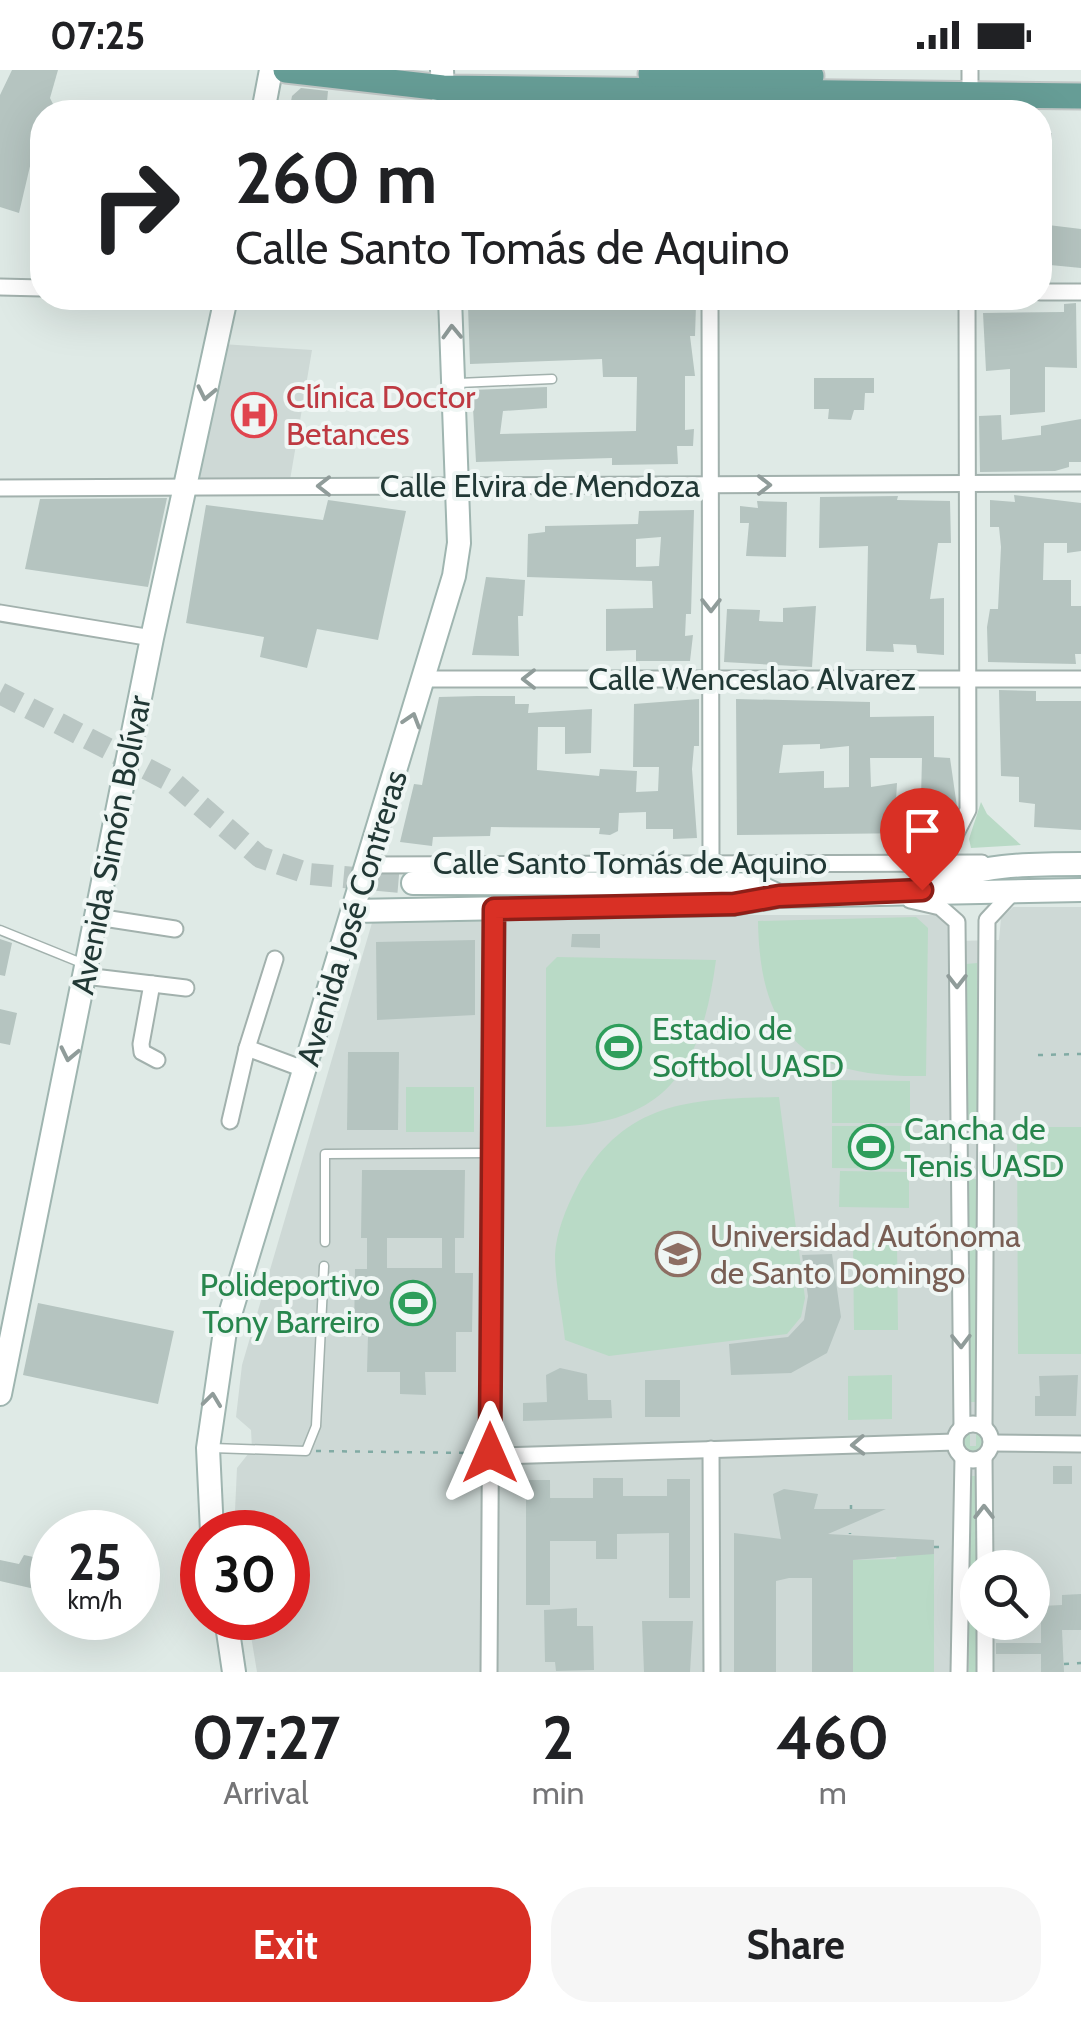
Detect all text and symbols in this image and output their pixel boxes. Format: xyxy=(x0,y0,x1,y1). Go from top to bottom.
text: 07:25 xyxy=(50,12,145,59)
text: 260 m xyxy=(235,135,437,221)
icon: right xyxy=(70,140,200,270)
text: Calle Santo Tomás de Aquino xyxy=(235,221,790,275)
one-way arrow xyxy=(441,323,462,339)
place label: Clínica Doctor Betances xyxy=(286,377,476,453)
one-way arrow xyxy=(197,384,218,401)
hospital icon: Clínica Doctor Betances xyxy=(231,392,277,438)
street label: Calle Elvira de Mendoza xyxy=(380,466,701,505)
one-way arrow xyxy=(756,474,772,496)
one-way arrow xyxy=(315,476,331,497)
one-way arrow xyxy=(700,598,722,613)
street label: Calle Wenceslao Alvarez xyxy=(588,659,916,698)
one-way arrow xyxy=(520,668,536,690)
street label: Avenida Simón Bolívar xyxy=(62,691,159,998)
one-way arrow xyxy=(400,712,421,729)
street label: Avenida José Contreras xyxy=(288,765,415,1071)
pin xyxy=(880,788,965,891)
icon: arrive xyxy=(895,803,950,858)
street label: Calle Santo Tomás de Aquino xyxy=(433,843,827,882)
one-way arrow xyxy=(946,974,968,990)
place label: Estadio de Softbol UASD xyxy=(652,1009,844,1085)
sports icon: Estadio de Softbol UASD xyxy=(596,1024,642,1070)
one-way arrow xyxy=(60,1045,81,1062)
place label: Cancha de Tenis UASD xyxy=(904,1109,1064,1185)
sports icon: Cancha de Tenis UASD xyxy=(848,1124,894,1170)
place label: Universidad Autónoma de Santo Domingo xyxy=(710,1216,1021,1292)
school or university icon: Universidad Autónoma de Santo Domingo xyxy=(655,1231,701,1277)
place label: Polideportivo Tony Barreiro xyxy=(200,1265,380,1341)
sports icon: Polideportivo Tony Barreiro xyxy=(390,1280,436,1326)
one-way arrow xyxy=(950,1334,971,1350)
one-way arrow xyxy=(201,1392,222,1408)
position arrow xyxy=(438,1401,542,1505)
one-way arrow xyxy=(849,1434,865,1455)
one-way arrow xyxy=(973,1504,995,1520)
speed limit sign: 30 xyxy=(180,1510,310,1640)
text: 25 xyxy=(68,1532,122,1593)
map controls xyxy=(960,1550,1050,1640)
button: search xyxy=(960,1550,1050,1640)
text: km/h xyxy=(68,1585,122,1615)
text: 07:27 xyxy=(192,1701,340,1774)
text: 2 xyxy=(542,1701,574,1774)
text: 460 xyxy=(776,1701,889,1774)
text: Arrival xyxy=(223,1773,308,1812)
text: min xyxy=(532,1773,585,1812)
text: m xyxy=(819,1773,847,1812)
button: Exit xyxy=(40,1887,531,2002)
button: Share xyxy=(551,1887,1041,2002)

